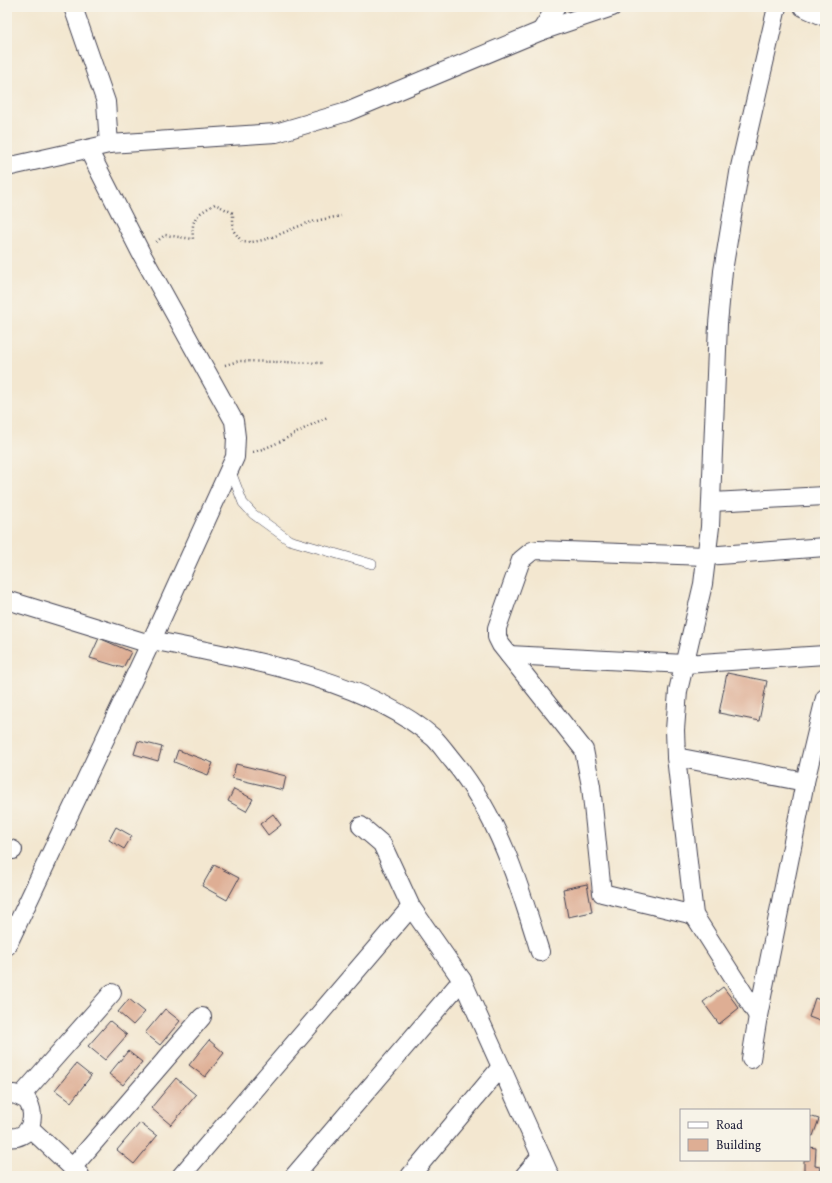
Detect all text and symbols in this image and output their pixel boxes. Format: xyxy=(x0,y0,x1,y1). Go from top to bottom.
legend xyxy=(680,1109,810,1161)
text: Road xyxy=(716,1118,743,1134)
text: Building xyxy=(716,1138,761,1154)

